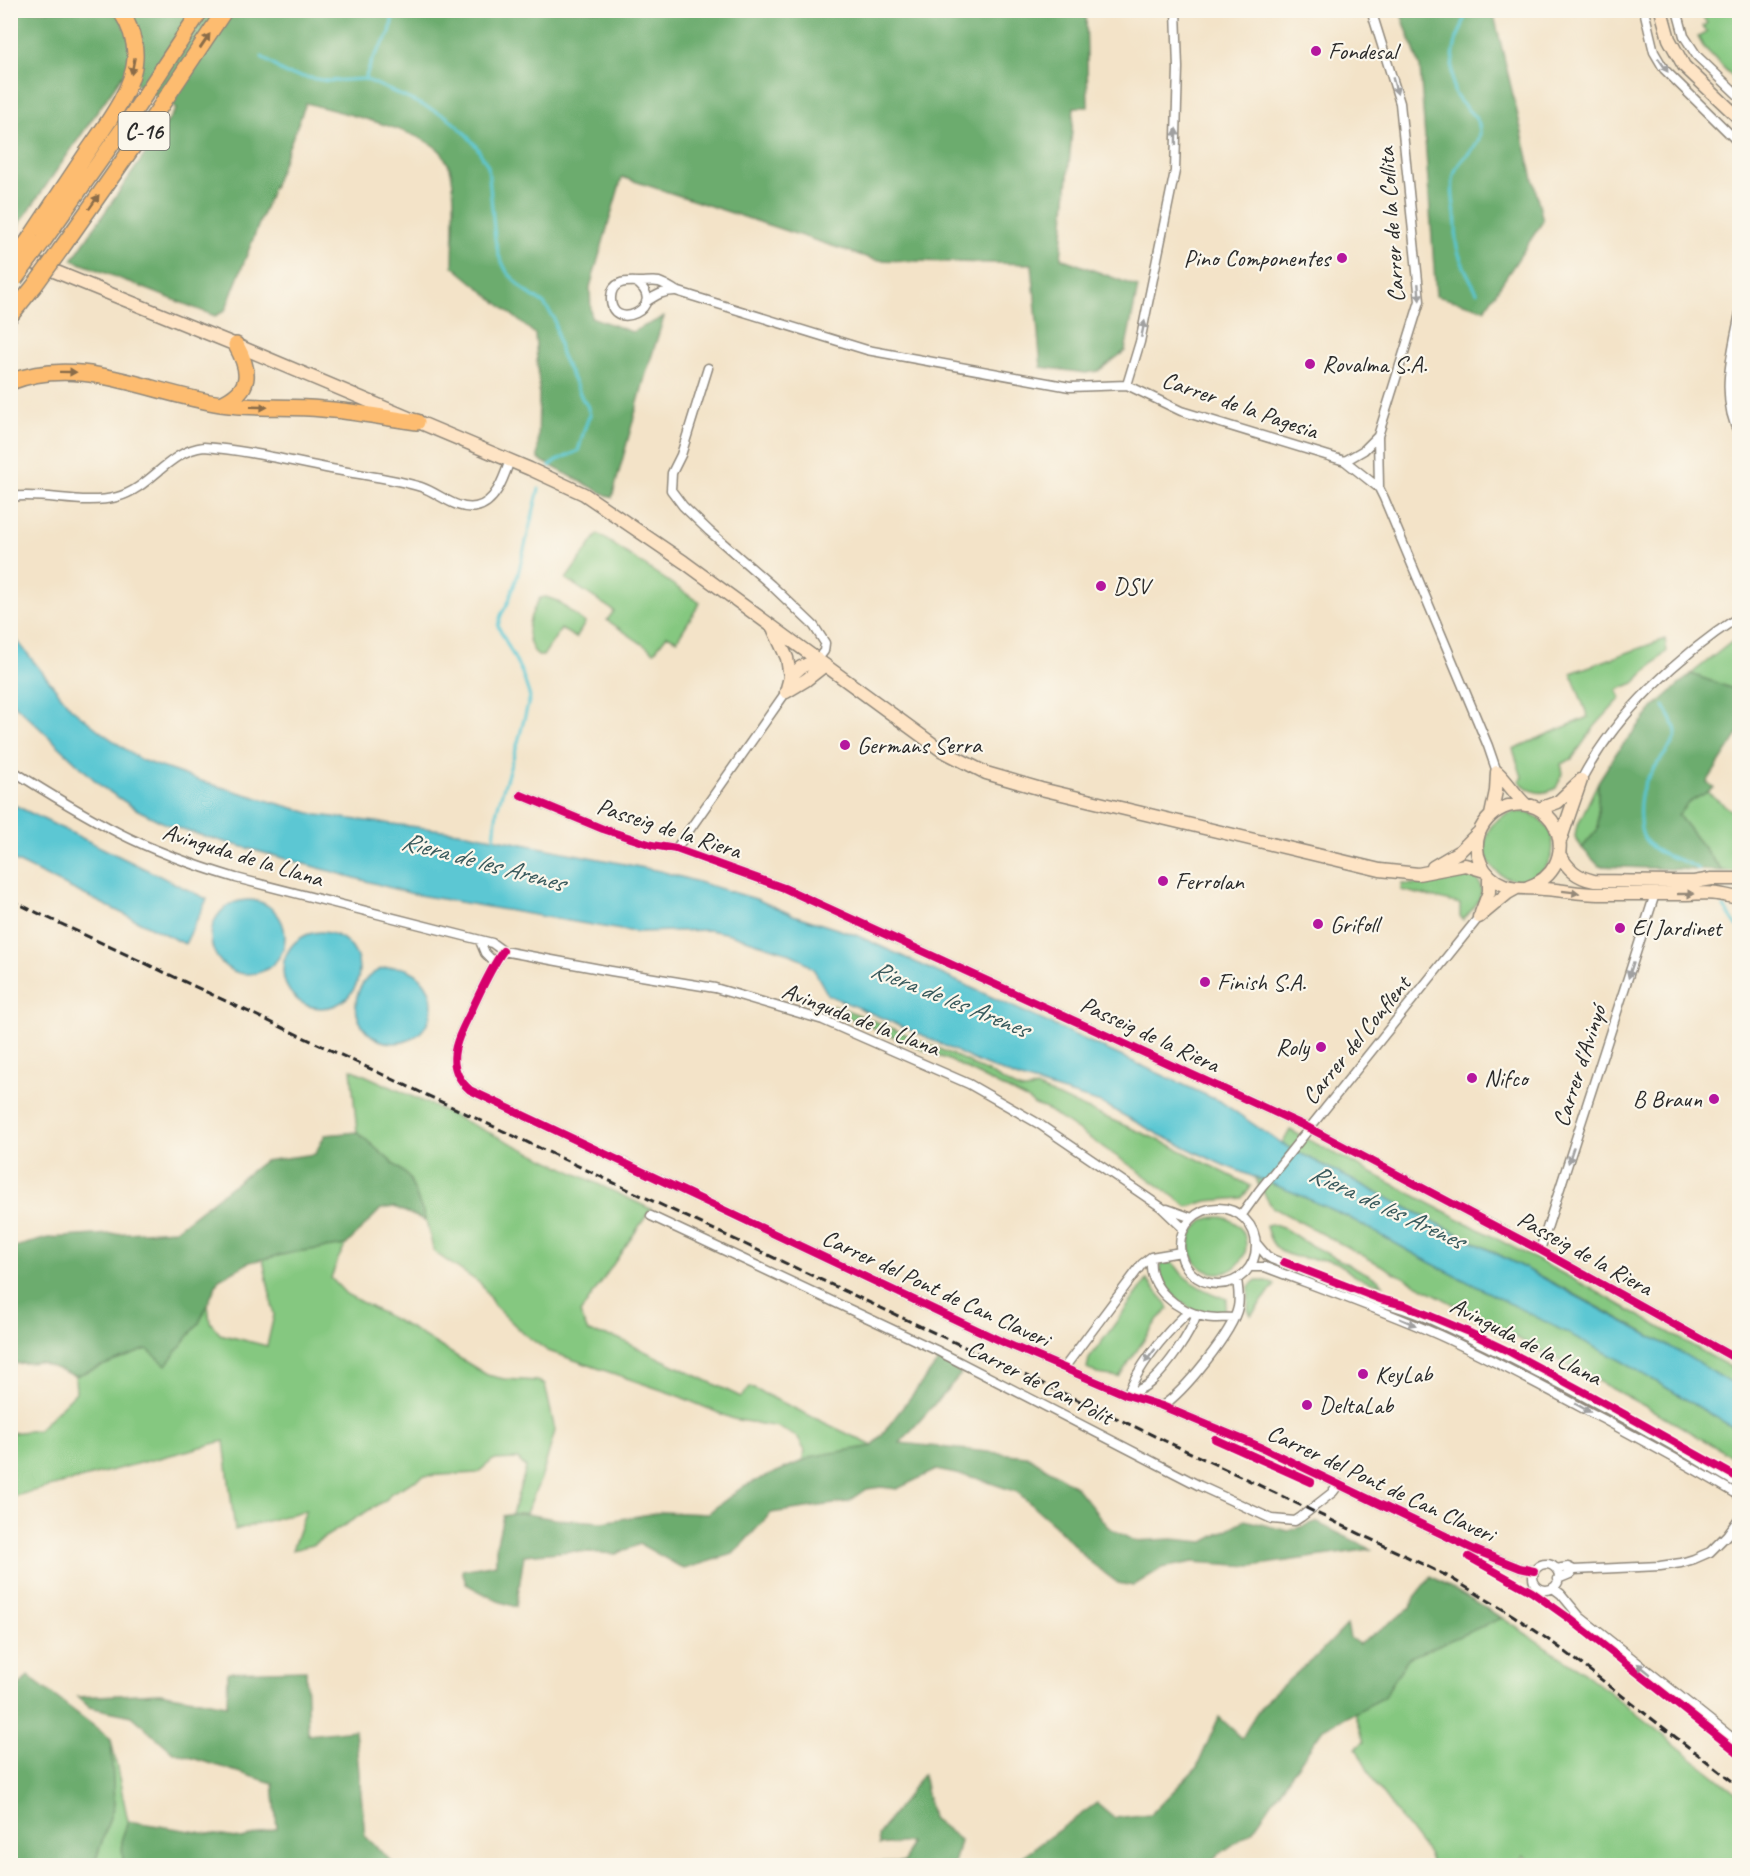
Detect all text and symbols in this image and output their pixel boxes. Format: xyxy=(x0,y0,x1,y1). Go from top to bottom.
one-way arrow xyxy=(199,33,210,49)
place label: Fondesal xyxy=(1328,36,1401,66)
marker: Fondesal xyxy=(1309,44,1323,58)
one-way arrow xyxy=(127,56,137,75)
one-way arrow xyxy=(1657,57,1669,73)
one-way arrow xyxy=(1391,77,1400,95)
road number: C-16 xyxy=(118,112,170,150)
one-way arrow xyxy=(1171,128,1181,147)
street label: Carrer de la Collita xyxy=(1371,145,1411,304)
one-way arrow xyxy=(88,194,100,209)
place label: Pino Componentes xyxy=(1183,243,1333,273)
marker: Pino Componentes xyxy=(1335,251,1349,265)
one-way arrow xyxy=(1414,282,1424,301)
one-way arrow xyxy=(1139,319,1148,338)
place label: Rovalma S.A. xyxy=(1322,349,1427,379)
marker: Rovalma S.A. xyxy=(1303,357,1317,371)
street label: Carrer de la Pagesia xyxy=(1158,364,1323,446)
one-way arrow xyxy=(58,367,77,377)
one-way arrow xyxy=(249,402,268,412)
place label: DSV xyxy=(1113,571,1154,601)
marker: DSV xyxy=(1094,579,1108,593)
place label: Germans Serra xyxy=(857,730,983,760)
marker: Germans Serra xyxy=(838,738,852,752)
street label: Passeig de la Riera xyxy=(593,791,746,866)
street label: Avinguda de la Llana xyxy=(159,816,328,894)
water label: Riera de les Arenes xyxy=(398,824,572,900)
place label: Ferrolan xyxy=(1175,866,1245,896)
marker: Ferrolan xyxy=(1156,874,1170,888)
one-way arrow xyxy=(1561,887,1580,896)
one-way arrow xyxy=(1677,889,1696,899)
place label: Grifoll xyxy=(1330,909,1382,939)
place label: El Jardinet xyxy=(1632,913,1723,943)
marker: Grifoll xyxy=(1311,917,1325,931)
marker: El Jardinet xyxy=(1613,921,1627,935)
water label: Riera de les Arenes xyxy=(866,952,1038,1047)
one-way arrow xyxy=(1626,961,1636,979)
place label: Finish S.A. xyxy=(1217,967,1306,997)
street label: Carrer del Conflent xyxy=(1295,968,1418,1110)
street label: Avinguda de la Llana xyxy=(778,975,945,1063)
marker: Finish S.A. xyxy=(1198,975,1212,989)
street label: Passeig de la Riera xyxy=(1076,989,1225,1080)
street label: Carrer d'Avinyó xyxy=(1545,998,1614,1130)
place label: Roly xyxy=(1276,1032,1311,1062)
marker: Roly xyxy=(1314,1040,1328,1054)
place label: Nifco xyxy=(1484,1063,1530,1093)
marker: Nifco xyxy=(1465,1071,1479,1085)
place label: B Braun xyxy=(1633,1084,1702,1114)
marker: B Braun xyxy=(1707,1092,1721,1106)
one-way arrow xyxy=(1566,1146,1575,1164)
water label: Riera de les Arenes xyxy=(1304,1156,1474,1259)
street label: Passeig de la Riera xyxy=(1512,1204,1659,1303)
street label: Carrer del Pont de Can Claveri xyxy=(817,1222,1058,1355)
street label: Avinguda de la Llana xyxy=(1445,1290,1608,1393)
one-way arrow xyxy=(1399,1318,1417,1327)
street label: Carrer de Can Pòlit xyxy=(962,1333,1120,1432)
one-way arrow xyxy=(1144,1348,1156,1364)
place label: KeyLab xyxy=(1375,1359,1434,1389)
marker: KeyLab xyxy=(1356,1367,1370,1381)
place label: DeltaLab xyxy=(1319,1390,1395,1420)
marker: DeltaLab xyxy=(1300,1398,1314,1412)
one-way arrow xyxy=(1575,1403,1592,1413)
street label: Carrer del Pont de Can Claveri xyxy=(1262,1417,1503,1550)
one-way arrow xyxy=(1637,1663,1652,1675)

